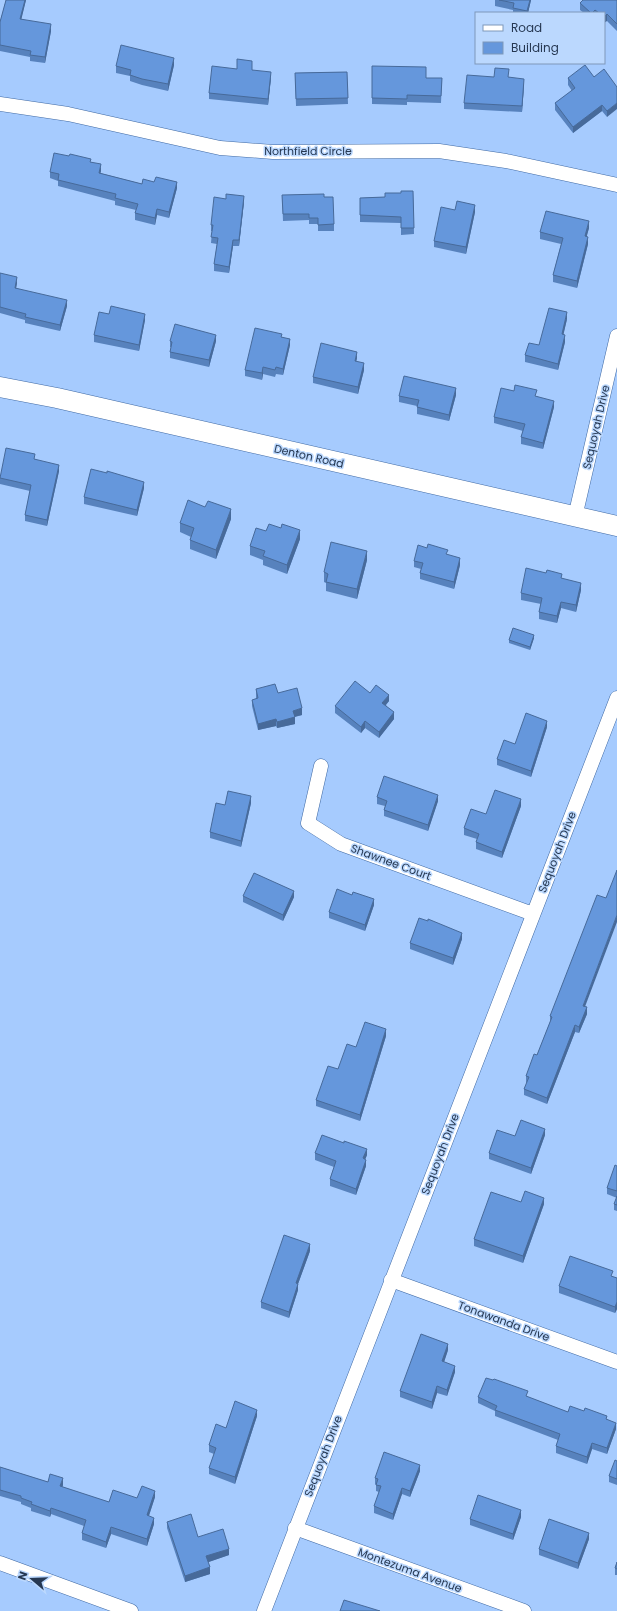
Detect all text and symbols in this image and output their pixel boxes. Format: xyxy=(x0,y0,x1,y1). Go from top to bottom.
legend xyxy=(475,12,605,64)
text: Road xyxy=(511,19,542,36)
text: Building xyxy=(511,39,559,56)
street label: Northfield Circle xyxy=(264,143,352,159)
street label: Sequoyah Drive xyxy=(579,383,614,471)
street label: Denton Road xyxy=(272,440,346,472)
street label: Sequoyah Drive xyxy=(534,809,580,895)
street label: Shawnee Court xyxy=(349,840,433,884)
street label: Sequoyah Drive xyxy=(417,1111,463,1197)
street label: Tonawanda Drive xyxy=(456,1297,552,1345)
street label: Sequoyah Drive xyxy=(300,1413,346,1499)
street label: Montezuma Avenue xyxy=(356,1544,464,1596)
north arrow xyxy=(12,1559,52,1599)
text: N xyxy=(14,1569,31,1582)

